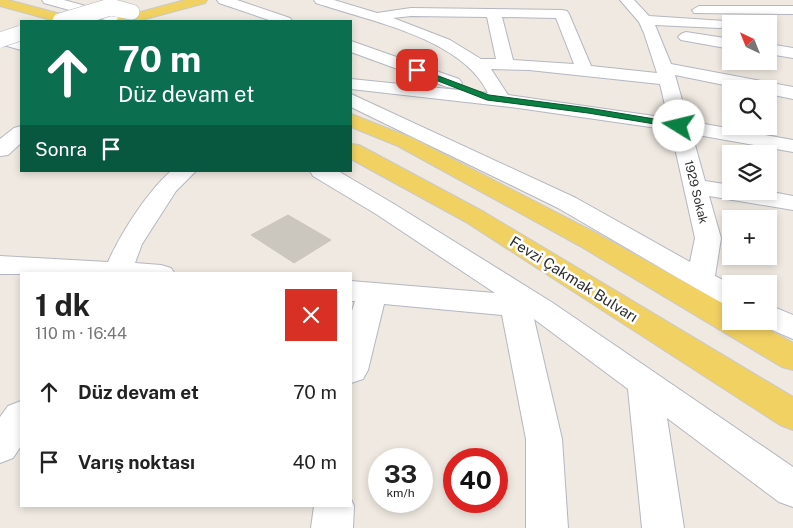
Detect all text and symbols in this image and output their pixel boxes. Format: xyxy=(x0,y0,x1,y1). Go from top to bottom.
north arrow xyxy=(722,15,778,70)
map controls xyxy=(722,15,777,330)
text: 70 m xyxy=(118,39,201,80)
icon: ahead xyxy=(35,40,100,105)
pin xyxy=(396,49,438,91)
icon: arrive xyxy=(403,56,431,84)
button: search xyxy=(722,80,777,135)
text: Düz devam et xyxy=(118,81,255,107)
position arrow xyxy=(652,99,704,151)
icon: arrive xyxy=(97,135,125,163)
text: Sonra xyxy=(35,138,87,160)
button: layers xyxy=(722,145,777,200)
street label: 1929 Sokak xyxy=(681,159,711,225)
button: + xyxy=(722,210,777,265)
street label: Fevzi Çakmak Bulvarı xyxy=(507,233,641,325)
button: − xyxy=(722,275,777,330)
text: 1 dk xyxy=(35,287,90,323)
button: close xyxy=(285,289,337,341)
text: 110 m · 16:44 xyxy=(35,324,127,343)
icon: ahead xyxy=(35,378,63,406)
text: Düz devam et xyxy=(78,381,199,403)
text: 70 m xyxy=(293,381,337,403)
icon: arrive xyxy=(35,448,63,476)
speed limit sign: 40 xyxy=(443,448,508,513)
text: Varış noktası xyxy=(78,451,195,473)
text: 40 m xyxy=(292,451,337,473)
text: 33 xyxy=(384,459,417,489)
text: km/h xyxy=(386,486,415,500)

